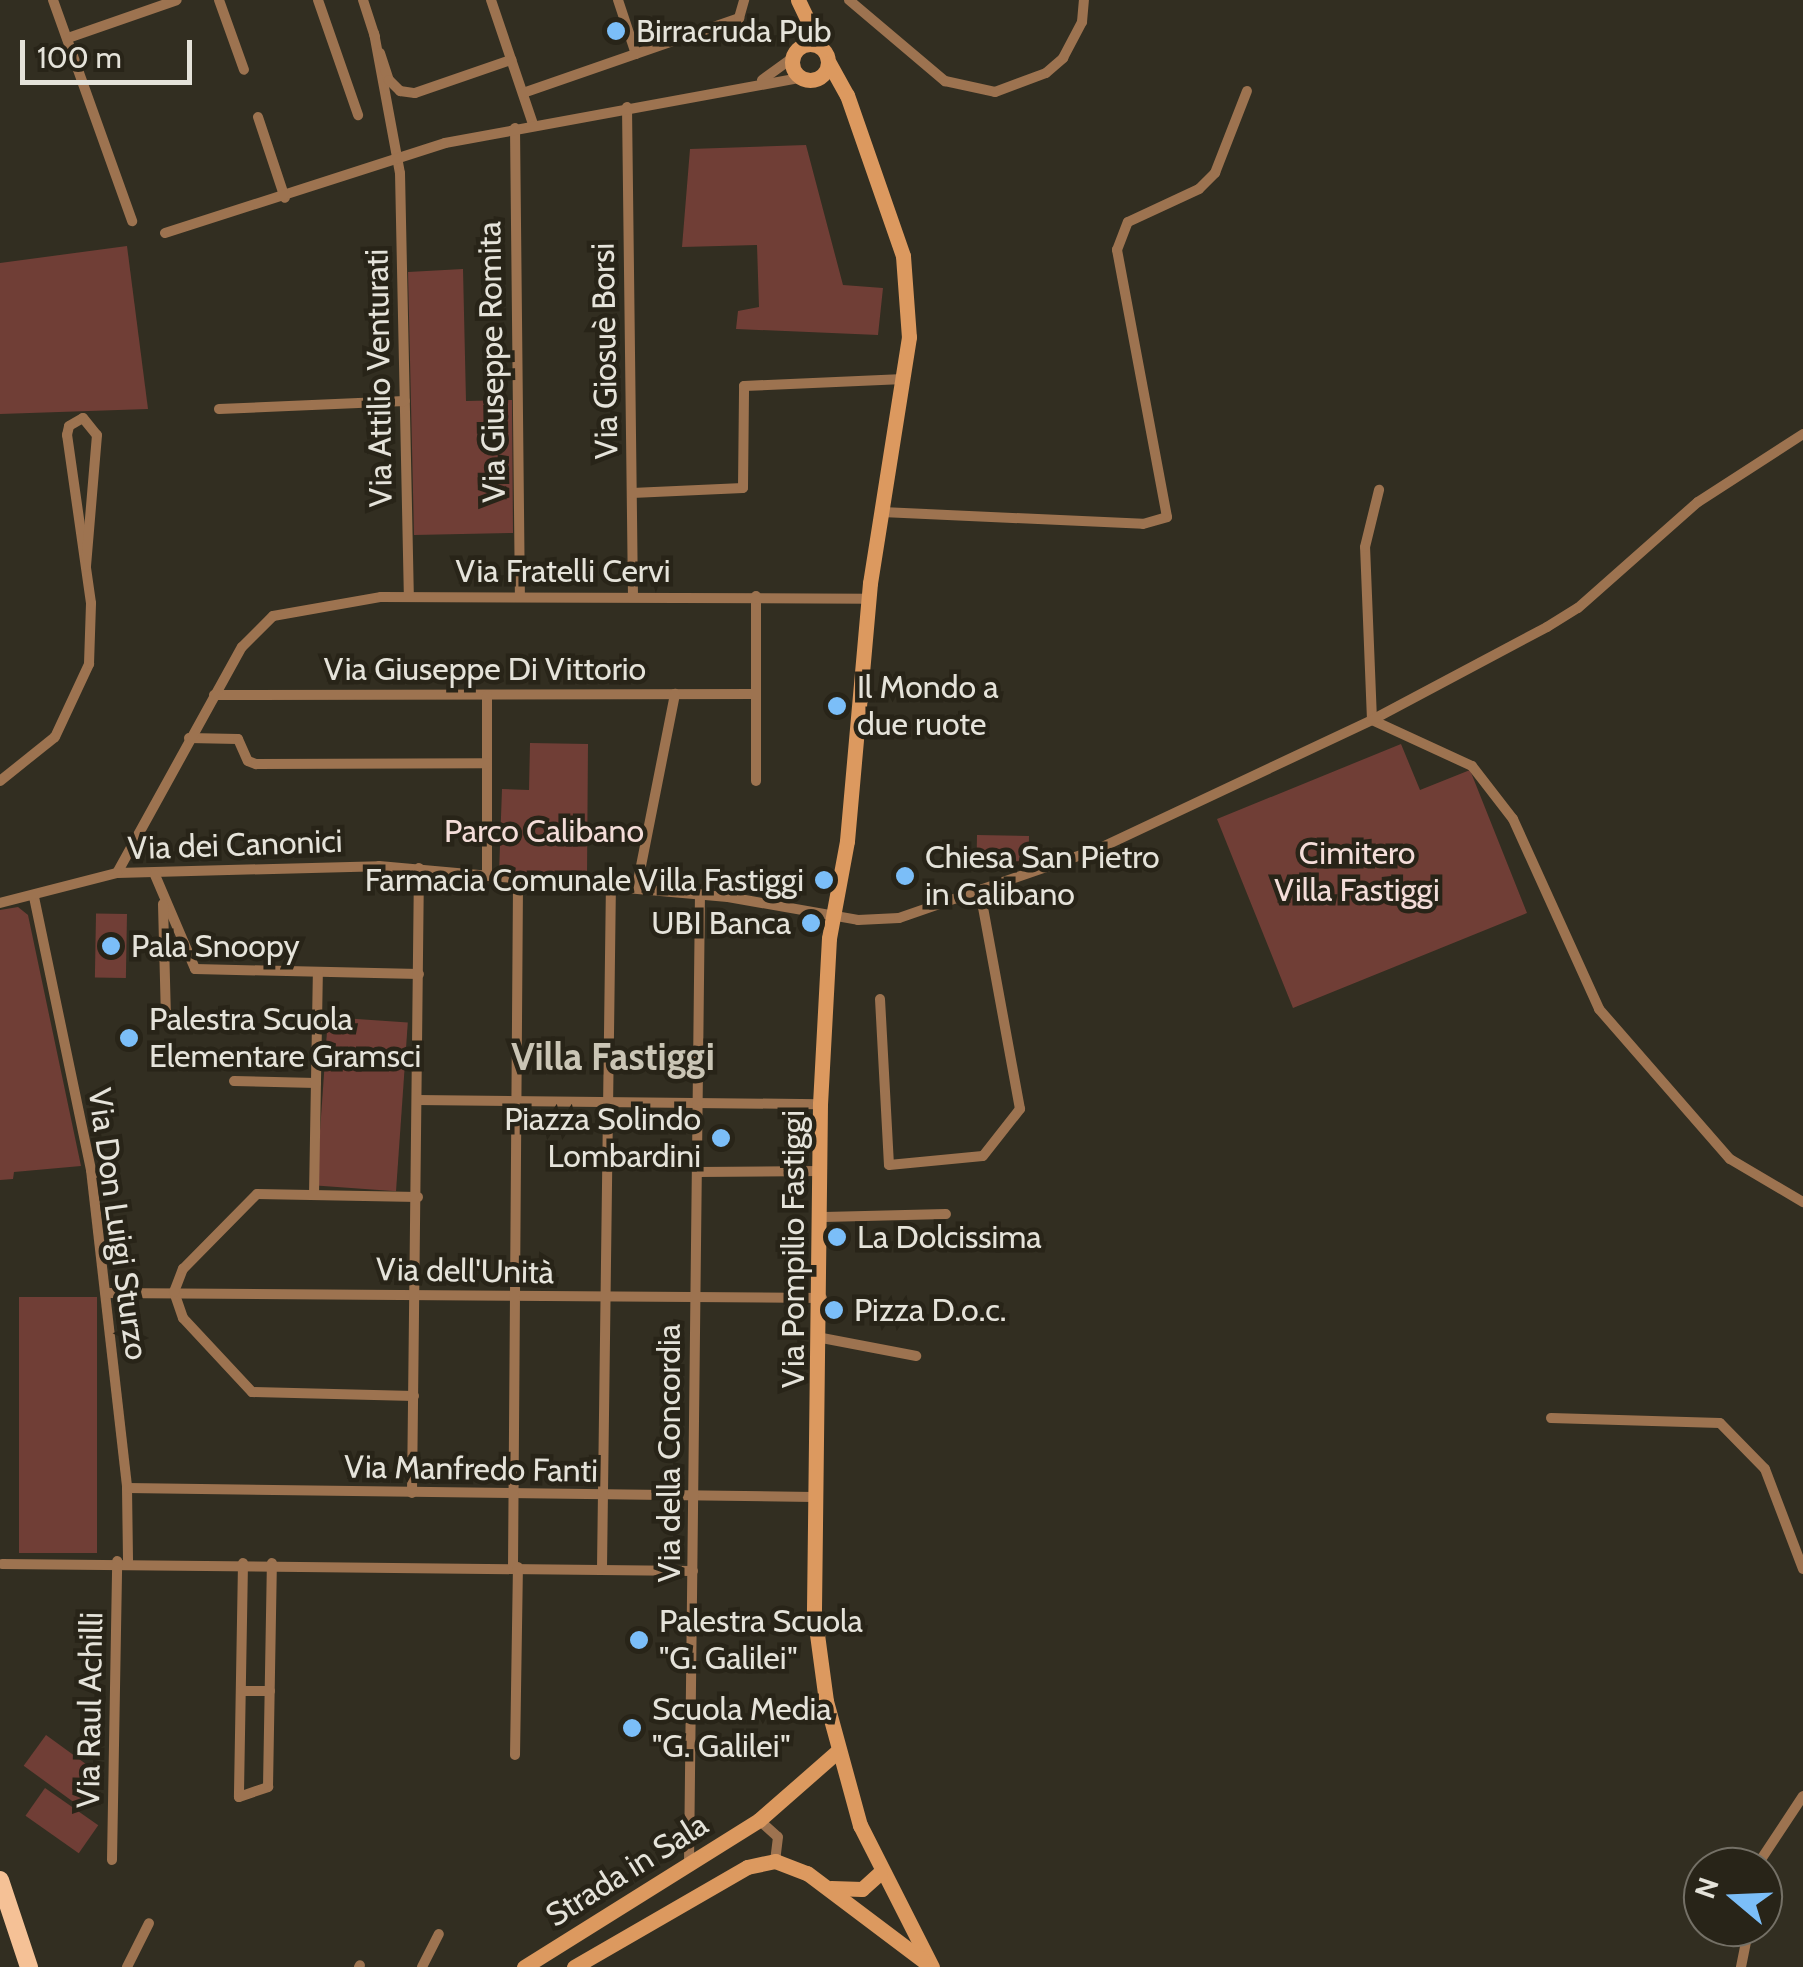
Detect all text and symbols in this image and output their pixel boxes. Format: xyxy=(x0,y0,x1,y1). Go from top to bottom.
place label: Birracruda Pub xyxy=(636,12,831,50)
scale bar xyxy=(25,20,198,82)
marker: Birracruda Pub xyxy=(605,20,627,42)
text: 100 m xyxy=(37,39,122,76)
street label: Via Giuseppe Romita xyxy=(470,221,514,503)
street label: Via Giosuè Borsi xyxy=(584,242,626,460)
street label: Via Attilio Venturati xyxy=(358,249,400,507)
street label: Via Fratelli Cervi xyxy=(456,552,670,590)
street label: Via Giuseppe Di Vittorio xyxy=(324,650,646,688)
place label: Il Mondo a due ruote xyxy=(857,669,999,744)
marker: Il Mondo a due ruote xyxy=(826,695,848,717)
park label: Parco Calibano xyxy=(444,812,644,850)
street label: Via dei Canonici xyxy=(127,822,343,868)
park label: Cimitero Villa Fastiggi xyxy=(1274,835,1440,910)
place label: Chiesa San Pietro in Calibano xyxy=(925,839,1160,914)
place label: Farmacia Comunale Villa Fastiggi xyxy=(365,861,804,899)
marker: Chiesa San Pietro in Calibano xyxy=(894,865,916,887)
marker: Farmacia Comunale Villa Fastiggi xyxy=(813,869,835,891)
place label: UBI Banca xyxy=(651,904,791,942)
marker: UBI Banca xyxy=(800,912,822,934)
place label: Pala Snoopy xyxy=(131,927,300,965)
marker: Pala Snoopy xyxy=(100,935,122,957)
place label: Palestra Scuola Elementare Gramsci xyxy=(149,1001,421,1076)
marker: Palestra Scuola Elementare Gramsci xyxy=(118,1027,140,1049)
district label: Villa Fastiggi xyxy=(511,1034,715,1080)
street label: Via Don Luigi Sturzo xyxy=(80,1086,156,1362)
place label: Piazza Solindo Lombardini xyxy=(504,1101,701,1176)
street label: Via Pompilio Fastiggi xyxy=(774,1110,812,1388)
marker: Piazza Solindo Lombardini xyxy=(710,1127,732,1149)
place label: La Dolcissima xyxy=(857,1218,1042,1256)
marker: La Dolcissima xyxy=(826,1226,848,1248)
street label: Via dell'Unità xyxy=(376,1250,554,1292)
place label: Pizza D.o.c. xyxy=(854,1291,1007,1329)
marker: Pizza D.o.c. xyxy=(823,1299,845,1321)
street label: Via della Concordia xyxy=(650,1324,688,1582)
street label: Via Manfredo Fanti xyxy=(344,1448,598,1490)
place label: Palestra Scuola "G. Galilei" xyxy=(659,1603,863,1678)
street label: Via Raul Achilli xyxy=(69,1612,111,1808)
marker: Palestra Scuola "G. Galilei" xyxy=(628,1629,650,1651)
place label: Scuola Media "G. Galilei" xyxy=(652,1691,832,1766)
marker: Scuola Media "G. Galilei" xyxy=(621,1717,643,1739)
street label: Strada in Sala xyxy=(539,1805,715,1935)
north arrow xyxy=(1683,1847,1783,1947)
text: N xyxy=(1687,1873,1726,1903)

